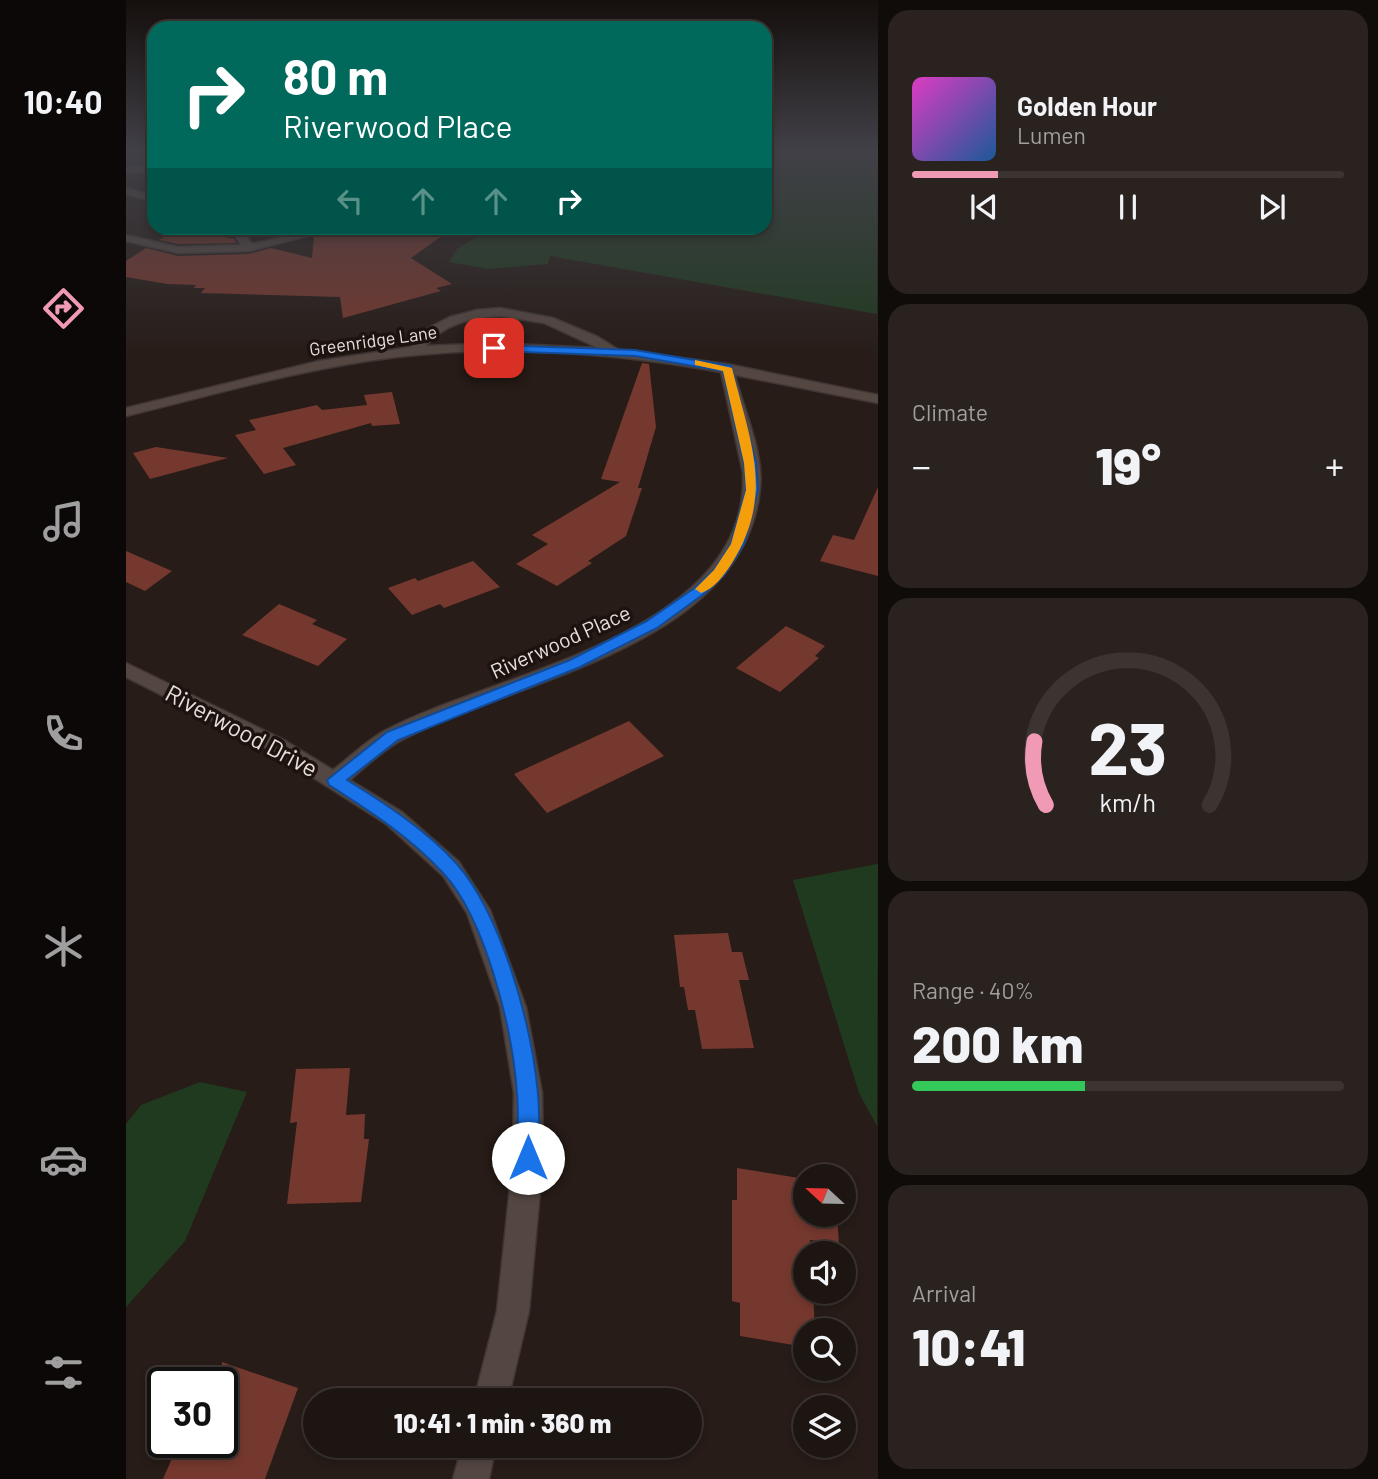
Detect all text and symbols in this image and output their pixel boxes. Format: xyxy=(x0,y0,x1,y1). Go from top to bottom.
text: 80 m xyxy=(283,46,388,105)
icon: right xyxy=(168,49,259,140)
text: 10:40 xyxy=(24,82,102,120)
text: Golden Hour xyxy=(1017,90,1157,121)
text: Riverwood Place xyxy=(283,106,513,144)
text: Lumen xyxy=(1017,121,1086,149)
icon: left xyxy=(331,182,369,220)
icon: ahead xyxy=(404,182,442,220)
icon: ahead xyxy=(477,182,515,220)
icon: right xyxy=(550,182,588,220)
icon: previous xyxy=(965,188,1003,226)
icon: pause xyxy=(1109,188,1147,226)
icon: next xyxy=(1253,188,1291,226)
icon: directions xyxy=(39,284,88,333)
pin xyxy=(464,318,524,378)
street label: Greenridge Lane xyxy=(308,320,438,360)
icon: arrive xyxy=(475,329,513,367)
text: Climate xyxy=(912,398,988,426)
text: 19° xyxy=(1095,433,1161,495)
text: − xyxy=(912,442,931,488)
text: + xyxy=(1325,442,1344,488)
icon: music xyxy=(39,497,88,546)
street label: Riverwood Place xyxy=(486,599,634,683)
street label: Riverwood Drive xyxy=(161,678,323,782)
text: 23 xyxy=(1088,703,1168,791)
icon: phone xyxy=(39,709,88,758)
text: km/h xyxy=(1100,787,1156,817)
icon: climate xyxy=(39,922,88,971)
text: Range · 40% xyxy=(912,976,1034,1004)
text: 200 km xyxy=(912,1011,1083,1073)
position arrow xyxy=(491,1121,565,1195)
icon: car xyxy=(39,1135,88,1184)
north arrow xyxy=(793,1164,856,1227)
map controls xyxy=(793,1164,856,1458)
button: sound xyxy=(793,1241,856,1304)
text: Arrival xyxy=(912,1279,976,1307)
text: 10:41 xyxy=(912,1314,1025,1376)
button: search xyxy=(793,1318,856,1381)
icon: filters xyxy=(39,1348,88,1397)
speed limit sign: 30 xyxy=(147,1367,238,1458)
button: layers xyxy=(793,1395,856,1458)
text: 10:41 · 1 min · 360 m xyxy=(394,1407,611,1438)

